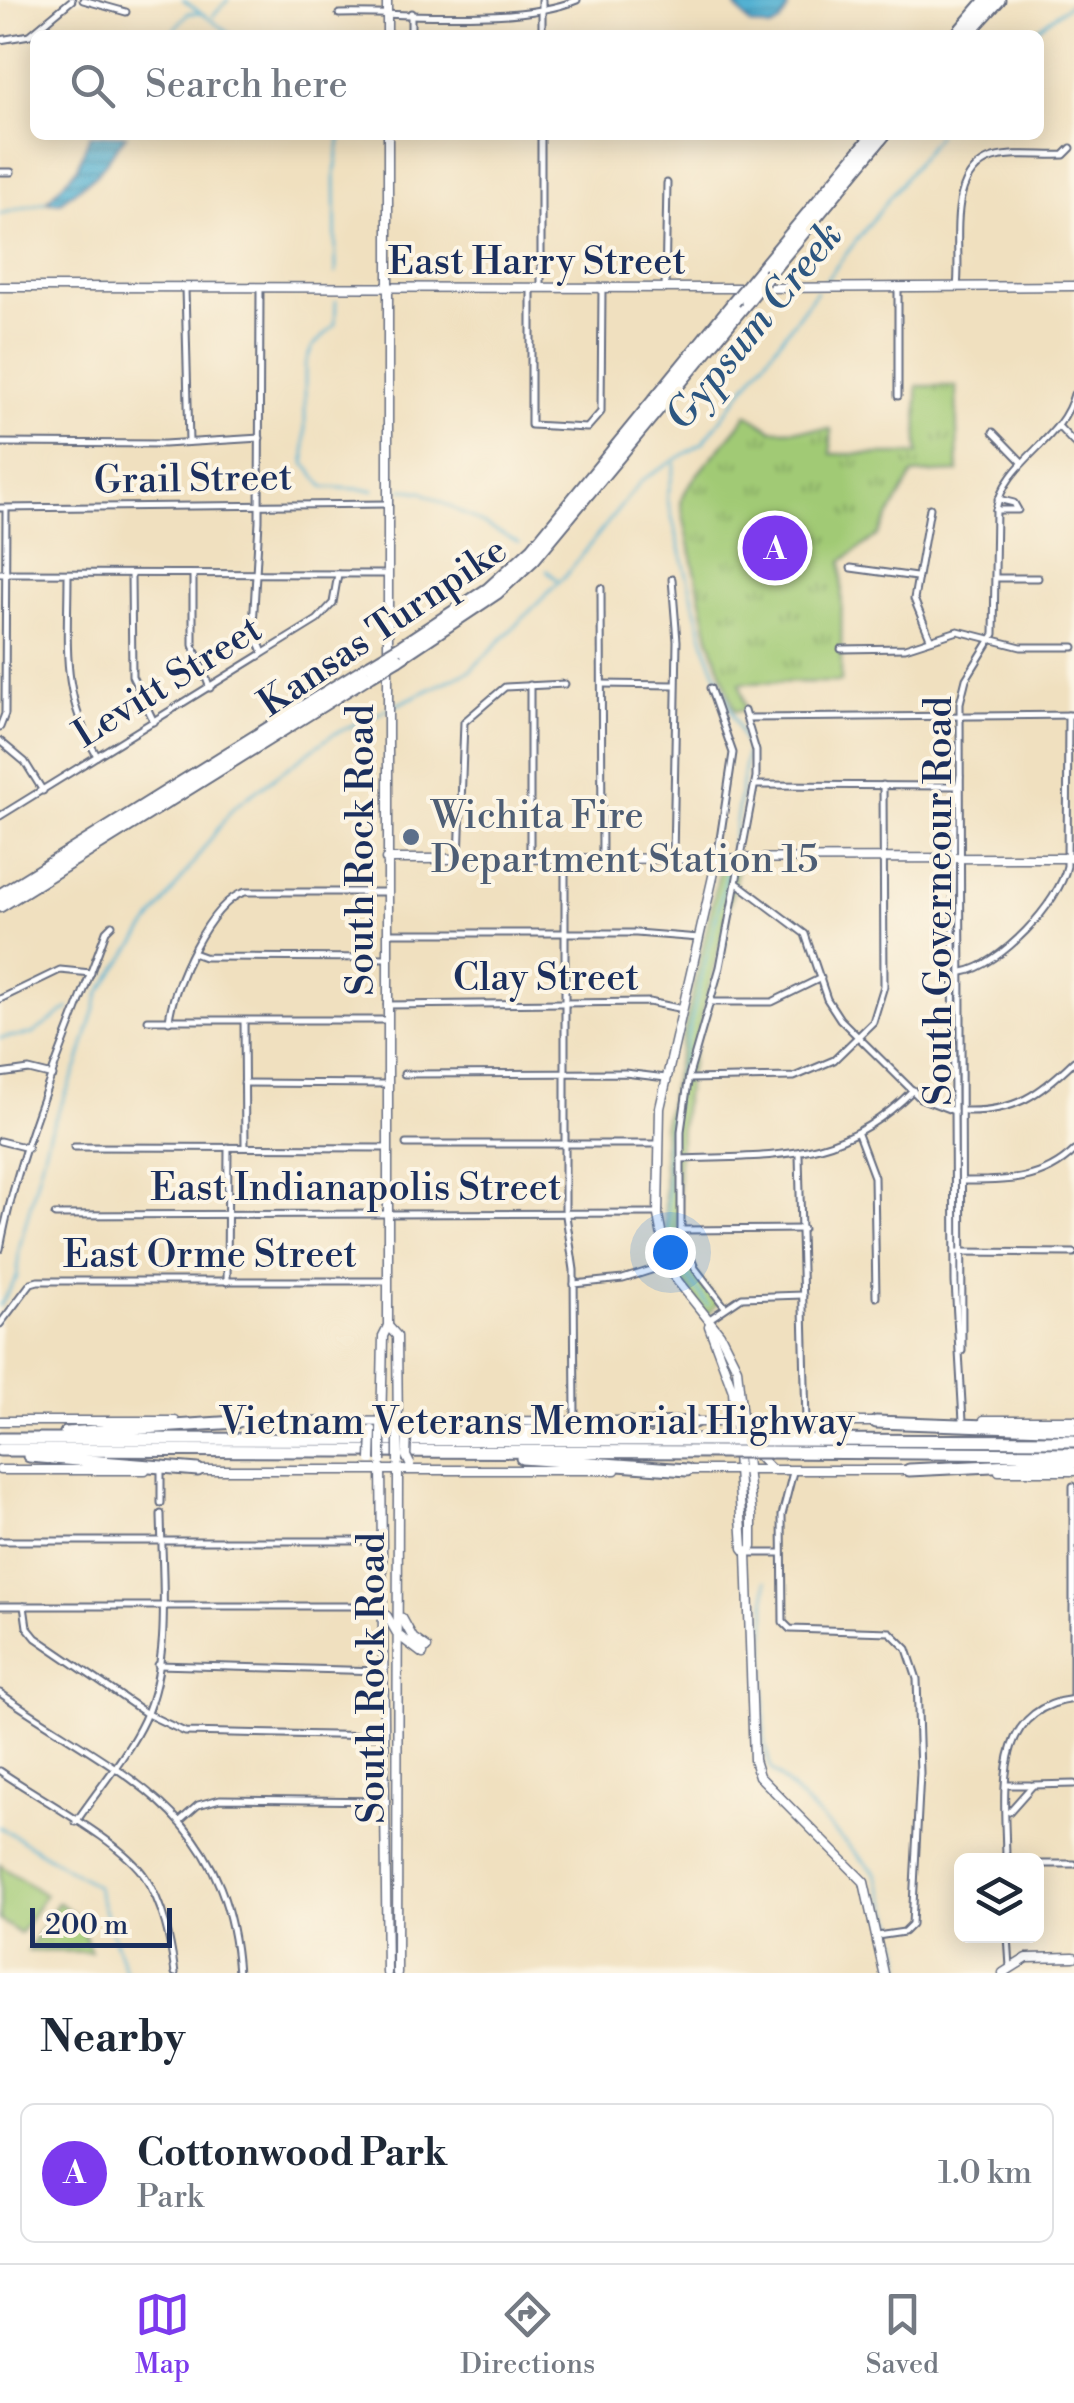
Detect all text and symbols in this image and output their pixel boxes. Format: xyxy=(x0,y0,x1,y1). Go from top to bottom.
search box xyxy=(30,30,1044,140)
icon: search xyxy=(65,58,120,113)
text: Search here xyxy=(145,62,348,109)
water label: Gypsum Creek xyxy=(655,212,854,441)
street label: East Harry Street xyxy=(388,239,686,286)
street label: Grail Street xyxy=(93,454,293,505)
pin: A xyxy=(742,510,808,586)
street label: Kansas Turnpike xyxy=(250,527,516,728)
street label: Levitt Street xyxy=(65,606,271,759)
street label: South Governeour Road xyxy=(916,696,963,1106)
street label: South Rock Road xyxy=(338,704,385,996)
place label: Wichita Fire Department Station 15 xyxy=(430,793,819,884)
marker: Wichita Fire Department Station 15 xyxy=(400,826,422,848)
street label: Clay Street xyxy=(453,955,639,1002)
street label: East Indianapolis Street xyxy=(151,1165,561,1212)
your location xyxy=(645,1227,696,1278)
street label: East Orme Street xyxy=(63,1232,357,1279)
street label: Vietnam Veterans Memorial Highway xyxy=(218,1399,855,1446)
street label: South Rock Road xyxy=(349,1532,396,1824)
map controls xyxy=(954,1853,1044,1943)
button: layers xyxy=(954,1853,1044,1943)
scale bar xyxy=(30,1903,172,1948)
text: 200 m xyxy=(45,1908,128,1943)
text: Nearby xyxy=(40,2012,185,2065)
text: Cottonwood Park xyxy=(137,2130,447,2177)
text: A xyxy=(63,2153,86,2193)
text: 1.0 km xyxy=(938,2153,1032,2193)
text: Park xyxy=(137,2177,204,2217)
tab: Map xyxy=(135,2287,190,2382)
tab: Directions xyxy=(460,2287,595,2382)
tab: Saved xyxy=(865,2287,939,2382)

